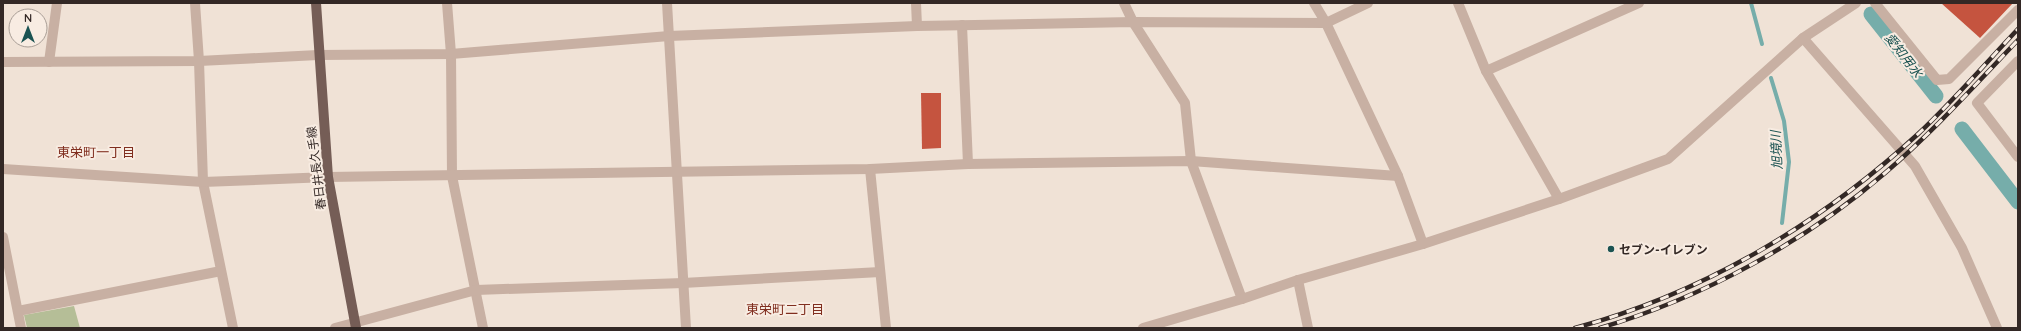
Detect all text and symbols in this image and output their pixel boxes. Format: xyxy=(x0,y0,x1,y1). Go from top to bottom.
north arrow xyxy=(8,8,48,48)
text: N xyxy=(24,11,32,25)
water label: 愛知用水 xyxy=(1882,30,1928,82)
street label: 春日井長久手線 xyxy=(303,125,329,211)
water label: 旭境川 xyxy=(1767,128,1785,170)
district label: 東栄町一丁目 xyxy=(57,144,135,160)
place label: セブン-イレブン xyxy=(1619,242,1708,257)
marker: セブン-イレブン xyxy=(1606,244,1616,254)
district label: 東栄町二丁目 xyxy=(746,301,824,317)

